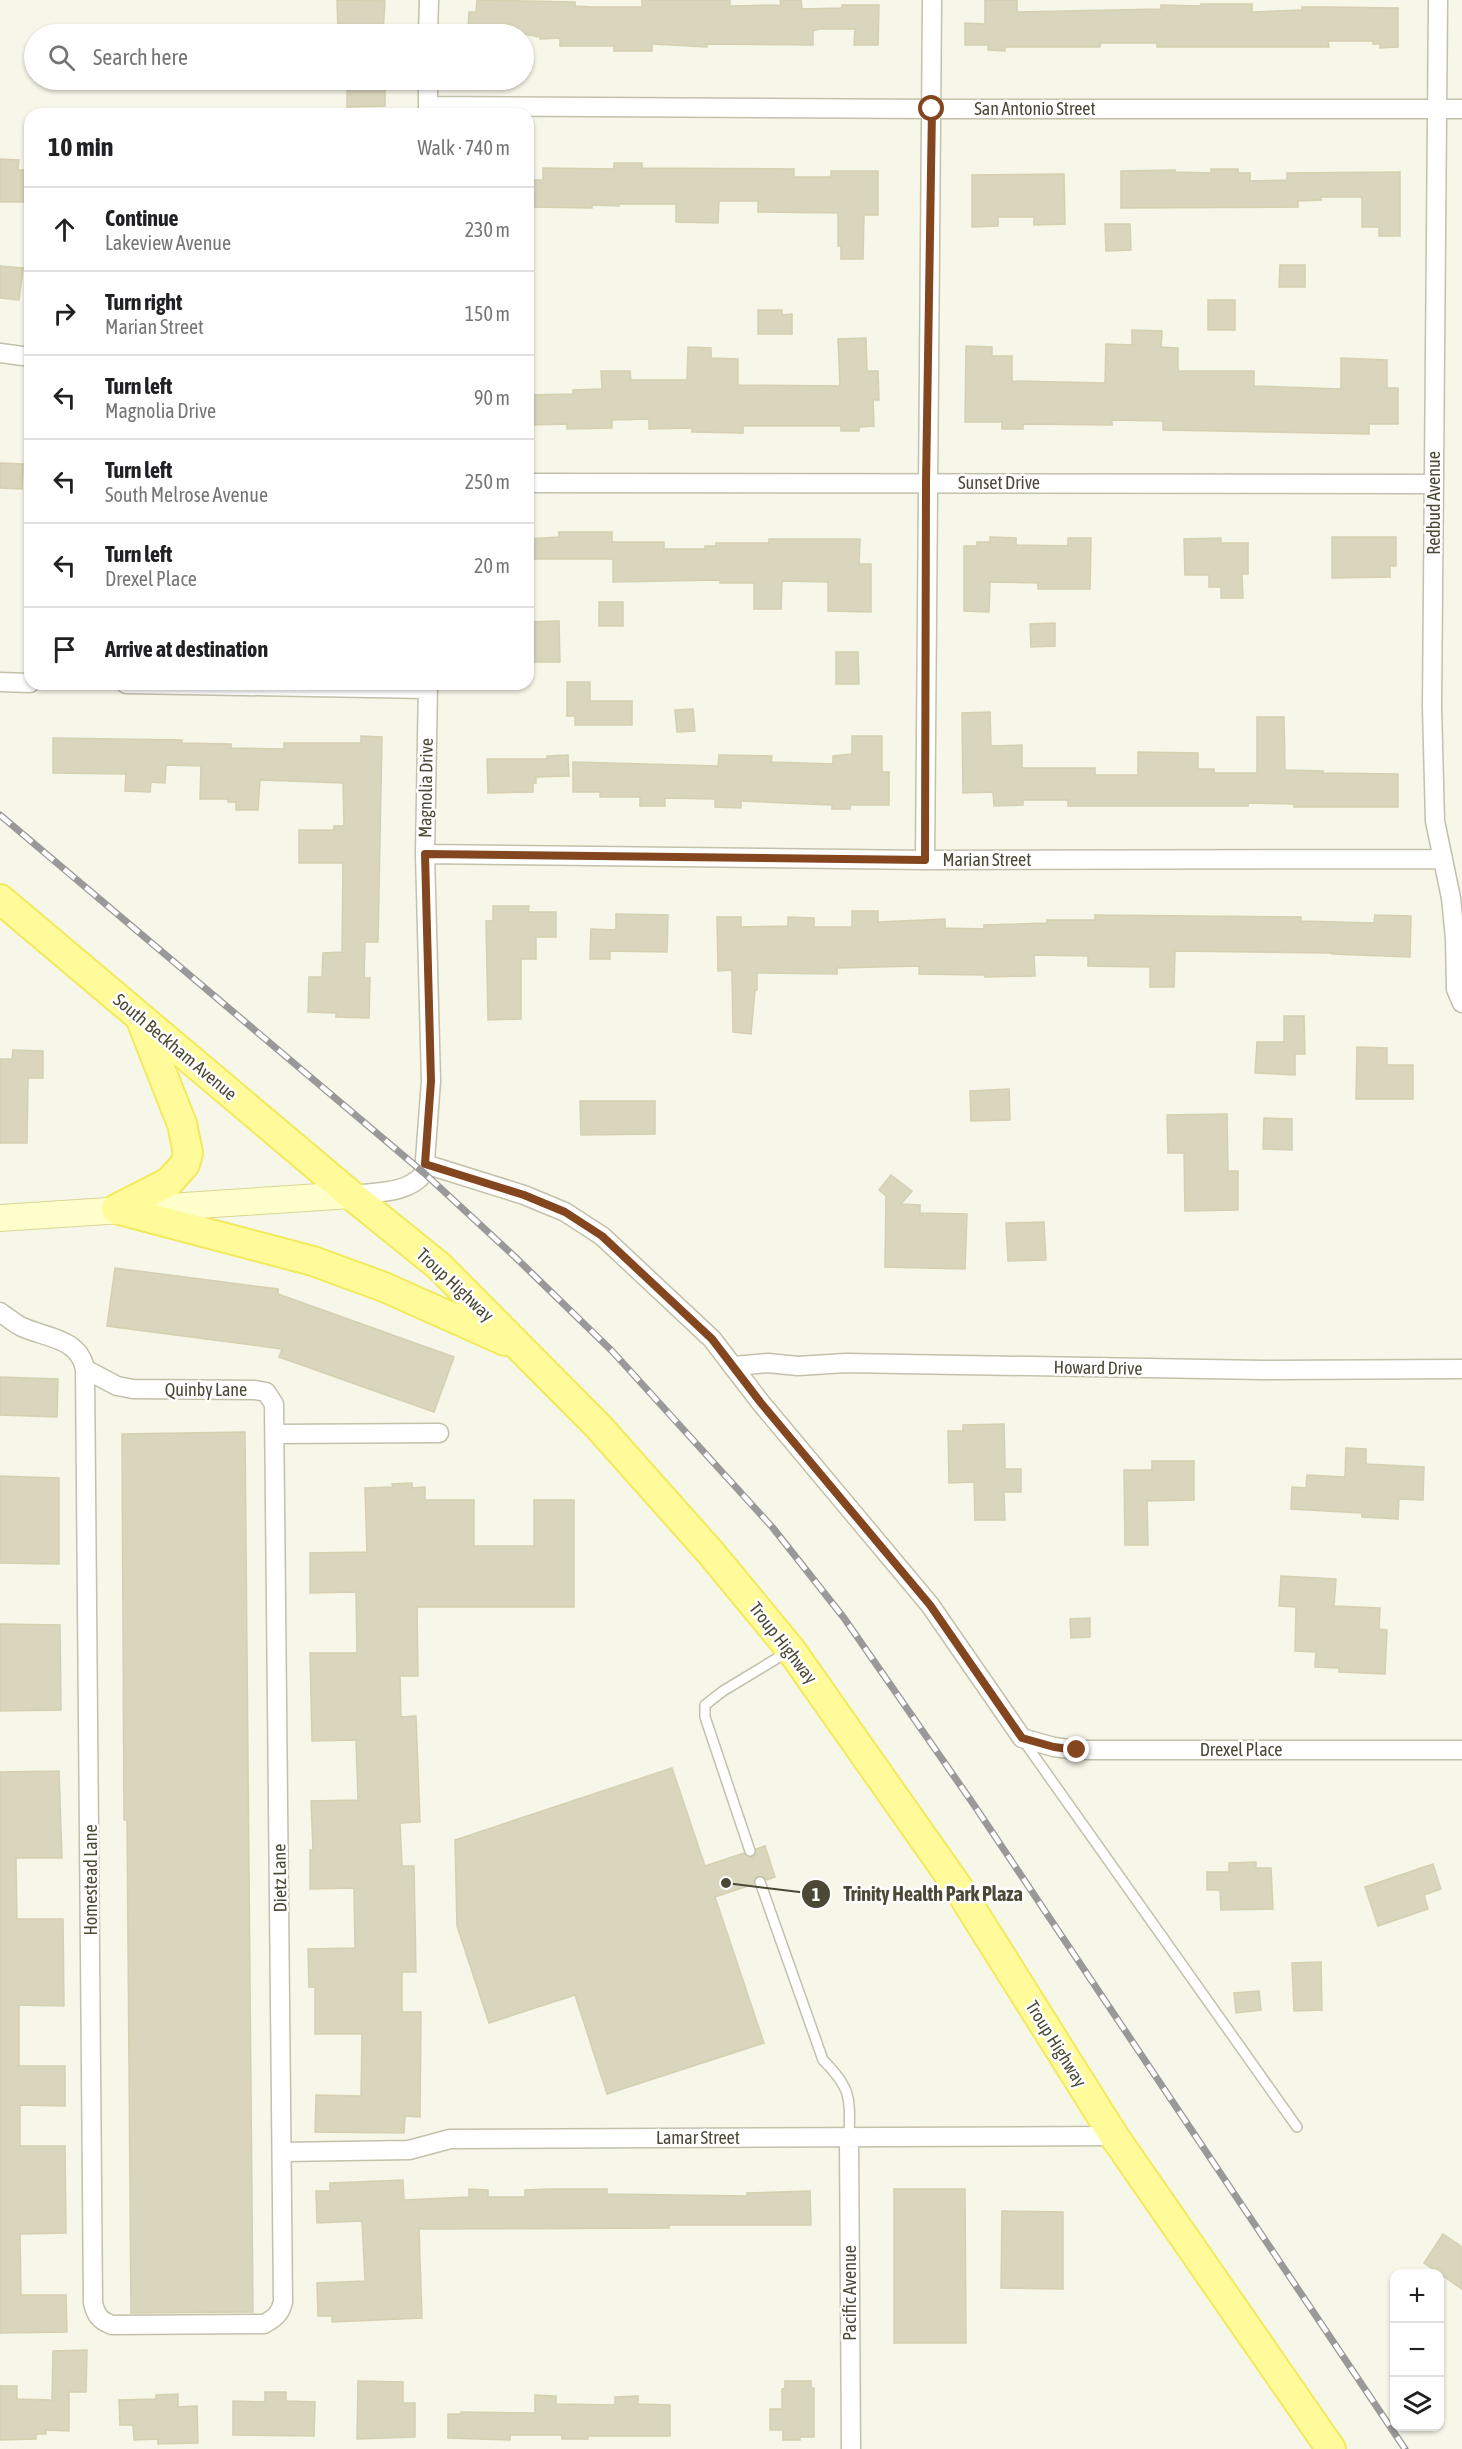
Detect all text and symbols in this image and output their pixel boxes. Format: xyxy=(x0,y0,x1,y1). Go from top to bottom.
search box xyxy=(24,24,534,90)
icon: search xyxy=(45,41,78,74)
text: Search here xyxy=(93,44,188,70)
route start xyxy=(918,95,944,121)
street label: San Antonio Street xyxy=(974,98,1096,119)
text: 10 min xyxy=(48,132,113,162)
text: Walk · 740 m xyxy=(418,136,510,159)
text: Continue xyxy=(105,205,179,231)
icon: ahead xyxy=(48,213,81,246)
text: 230 m xyxy=(465,218,510,241)
text: Lakeview Avenue xyxy=(105,231,231,254)
text: Turn right xyxy=(105,289,182,315)
icon: right xyxy=(48,297,81,330)
text: 150 m xyxy=(465,302,510,325)
text: Marian Street xyxy=(105,315,204,338)
text: Turn left xyxy=(105,373,172,399)
icon: left xyxy=(48,381,81,414)
text: 90 m xyxy=(474,386,510,409)
text: Magnolia Drive xyxy=(105,399,216,422)
street label: Redbud Avenue xyxy=(1423,451,1444,555)
text: Turn left xyxy=(105,457,172,483)
icon: left xyxy=(48,465,81,498)
text: 250 m xyxy=(465,470,510,493)
street label: Sunset Drive xyxy=(958,472,1040,493)
text: South Melrose Avenue xyxy=(105,483,268,506)
text: Turn left xyxy=(105,541,172,567)
icon: left xyxy=(48,549,81,582)
text: 20 m xyxy=(474,554,510,577)
text: Drexel Place xyxy=(105,567,197,590)
icon: arrive xyxy=(48,633,81,666)
text: Arrive at destination xyxy=(105,636,268,662)
street label: Magnolia Drive xyxy=(414,738,437,838)
street label: Marian Street xyxy=(943,849,1031,870)
street label: South Beckham Avenue xyxy=(109,989,241,1104)
street label: Troup Highway xyxy=(412,1244,498,1326)
street label: Howard Drive xyxy=(1053,1356,1143,1379)
street label: Quinby Lane xyxy=(165,1379,247,1400)
street label: Troup Highway xyxy=(745,1598,822,1688)
route end xyxy=(1063,1736,1089,1762)
street label: Drexel Place xyxy=(1200,1739,1282,1760)
street label: Homestead Lane xyxy=(80,1824,101,1936)
street label: Dietz Lane xyxy=(268,1843,291,1913)
callout: Trinity Health Park Plaza xyxy=(801,1875,1035,1913)
text: Trinity Health Park Plaza xyxy=(843,1882,1023,1905)
text: 1 xyxy=(812,1884,820,1905)
street label: Troup Highway xyxy=(1022,1997,1091,2091)
street label: Lamar Street xyxy=(656,2127,740,2148)
street label: Pacific Avenue xyxy=(839,2245,860,2341)
map controls xyxy=(1390,2269,1444,2431)
button: + xyxy=(1390,2269,1444,2323)
button: − xyxy=(1390,2323,1444,2377)
button: layers xyxy=(1390,2377,1444,2431)

